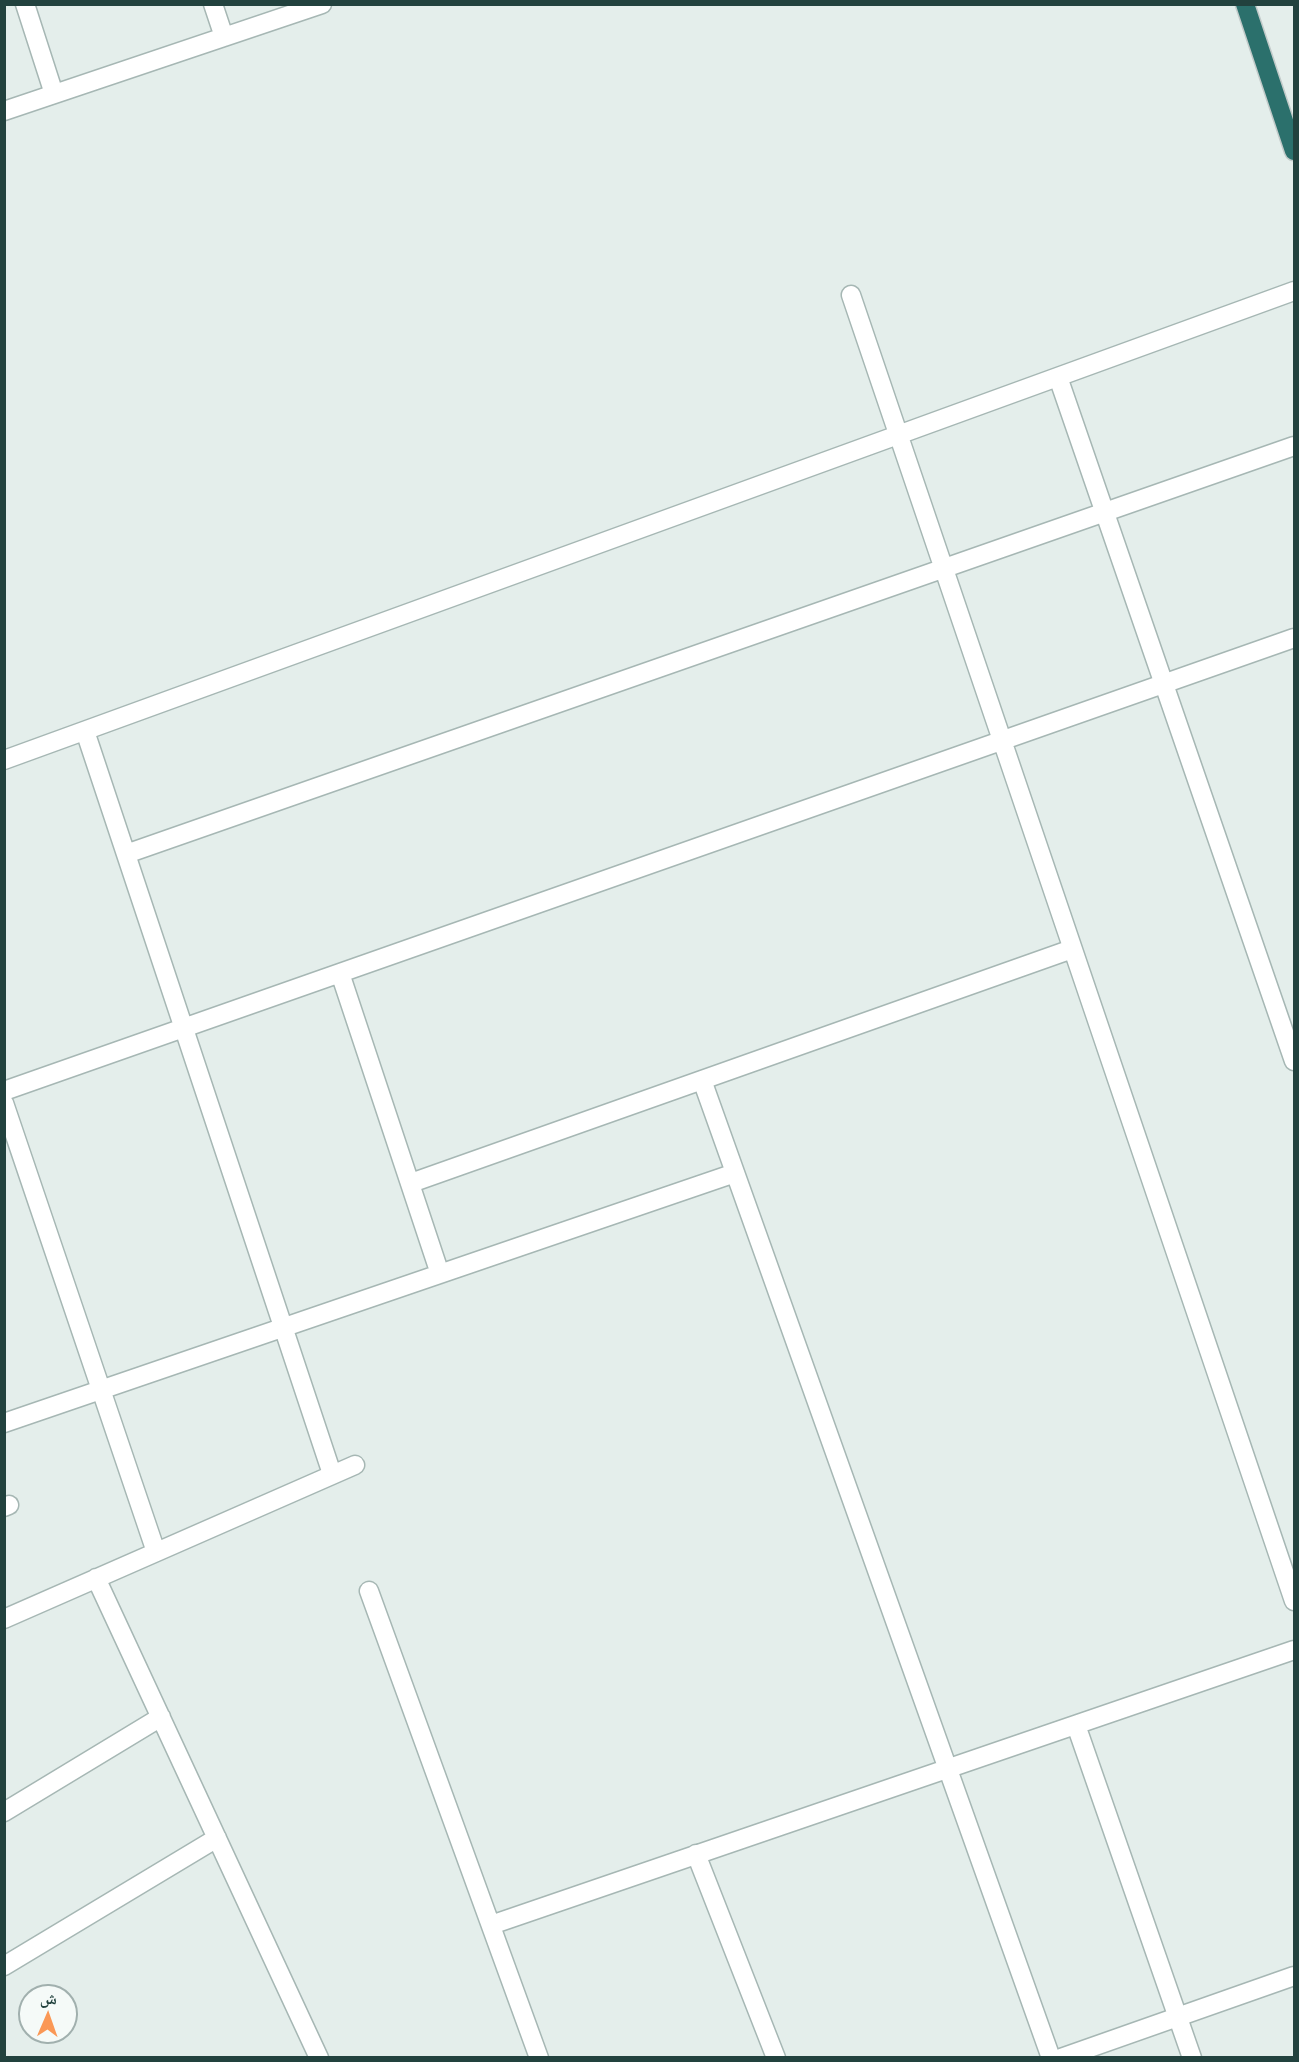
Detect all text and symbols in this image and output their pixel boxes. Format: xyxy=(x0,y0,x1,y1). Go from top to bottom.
north arrow xyxy=(18,1984,78,2044)
text: ش xyxy=(40,1988,57,2008)

